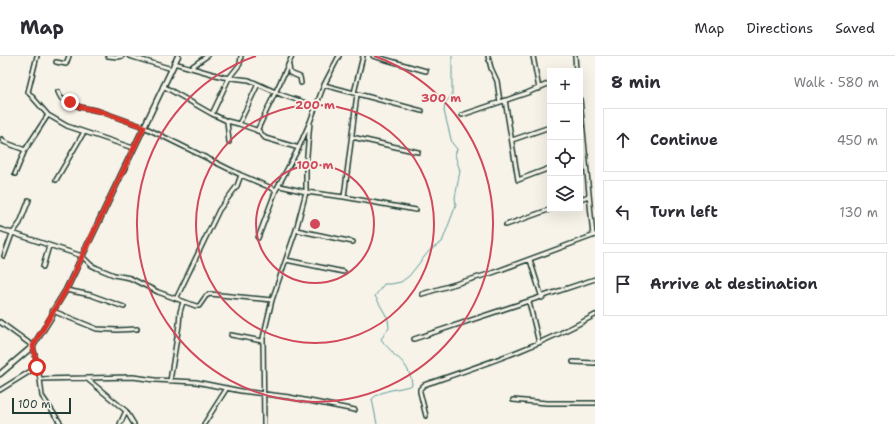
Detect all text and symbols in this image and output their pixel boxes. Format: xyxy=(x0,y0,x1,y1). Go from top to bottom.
text: Map xyxy=(20,15,64,40)
text: Map xyxy=(695,19,725,37)
text: Directions xyxy=(747,19,813,37)
text: Saved xyxy=(835,19,875,37)
map controls xyxy=(547,68,583,212)
button: + xyxy=(547,68,583,104)
text: 8 min xyxy=(611,71,661,93)
text: Walk · 580 m xyxy=(794,74,879,91)
text: 300 m xyxy=(421,90,461,106)
route end xyxy=(61,93,79,111)
text: 200 m xyxy=(295,97,335,113)
button: − xyxy=(547,104,583,140)
icon: ahead xyxy=(612,129,634,151)
text: Continue xyxy=(650,130,718,150)
text: 450 m xyxy=(837,132,878,149)
button: locate xyxy=(547,140,583,176)
text: 100 m xyxy=(297,157,334,173)
button: layers xyxy=(547,176,583,212)
icon: left xyxy=(612,201,634,223)
text: Turn left xyxy=(650,202,718,222)
text: 130 m xyxy=(840,204,878,221)
centre of rings xyxy=(308,217,322,231)
icon: arrive xyxy=(612,273,634,295)
text: Arrive at destination xyxy=(650,274,818,294)
route start xyxy=(28,358,46,376)
scale bar xyxy=(12,396,71,415)
text: 100 m xyxy=(18,397,51,412)

